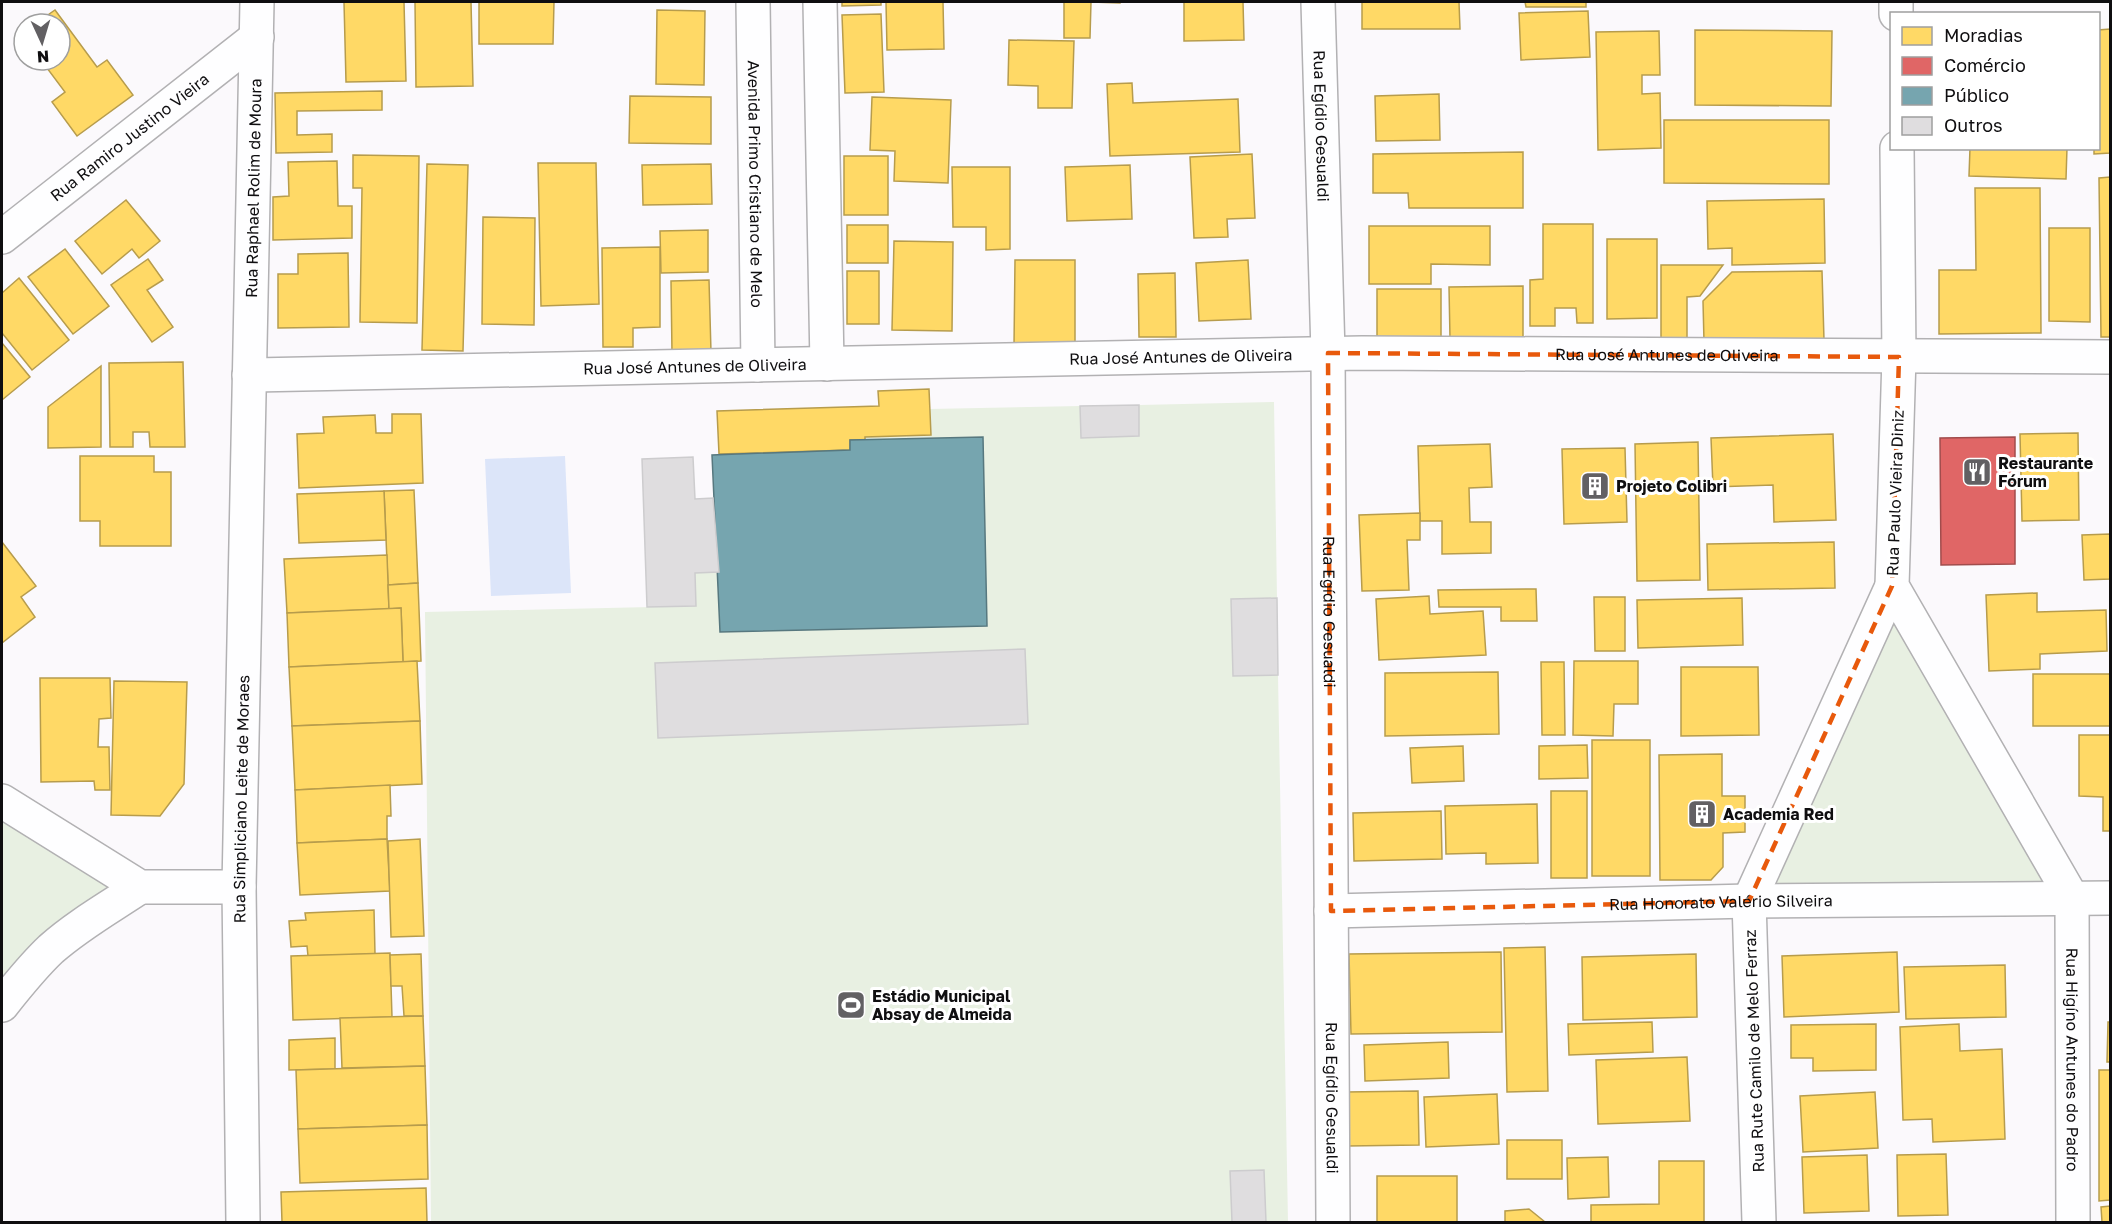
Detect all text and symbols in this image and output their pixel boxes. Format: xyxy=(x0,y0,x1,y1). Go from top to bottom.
north arrow xyxy=(12,12,72,72)
legend xyxy=(1890,12,2100,150)
text: Moradias xyxy=(1944,24,2023,46)
text: N xyxy=(36,47,50,67)
street label: Rua Egídio Gesualdi xyxy=(1309,50,1334,202)
text: Comércio xyxy=(1944,54,2026,76)
street label: Avenida Primo Cristiano de Melo xyxy=(744,60,767,308)
street label: Rua Ramiro Justino Vieira xyxy=(46,69,213,205)
street label: Rua Raphael Rolim de Moura xyxy=(241,78,265,298)
text: Público xyxy=(1944,84,2009,106)
text: Outros xyxy=(1944,114,2003,136)
street label: Rua José Antunes de Oliveira xyxy=(1069,344,1293,369)
street label: Rua José Antunes de Oliveira xyxy=(1555,344,1779,365)
street label: Rua José Antunes de Oliveira xyxy=(583,354,807,378)
street label: Rua Paulo Vieira Diniz xyxy=(1882,410,1908,576)
place label: Restaurante Fórum xyxy=(1998,453,2093,491)
restaurant icon: Restaurante Fórum xyxy=(1961,456,1993,488)
building icon: Projeto Colibri xyxy=(1579,470,1611,502)
place label: Projeto Colibri xyxy=(1616,476,1727,496)
street label: Rua Egídio Gesualdi xyxy=(1319,536,1340,688)
street label: Rua Simpliciano Leite de Moraes xyxy=(229,675,253,923)
building icon: Academia Red xyxy=(1686,798,1718,830)
place label: Academia Red xyxy=(1723,804,1834,824)
street label: Rua Honorato Valério Silveira xyxy=(1609,890,1833,914)
street label: Rua Rute Camilo de Melo Ferraz xyxy=(1740,929,1768,1173)
street label: Rua Higíno Antunes do Padro xyxy=(2062,948,2083,1172)
place label: Estádio Municipal Absay de Almeida xyxy=(872,986,1012,1024)
sports icon: Estádio Municipal Absay de Almeida xyxy=(835,989,867,1021)
street label: Rua Egídio Gesualdi xyxy=(1322,1022,1343,1174)

